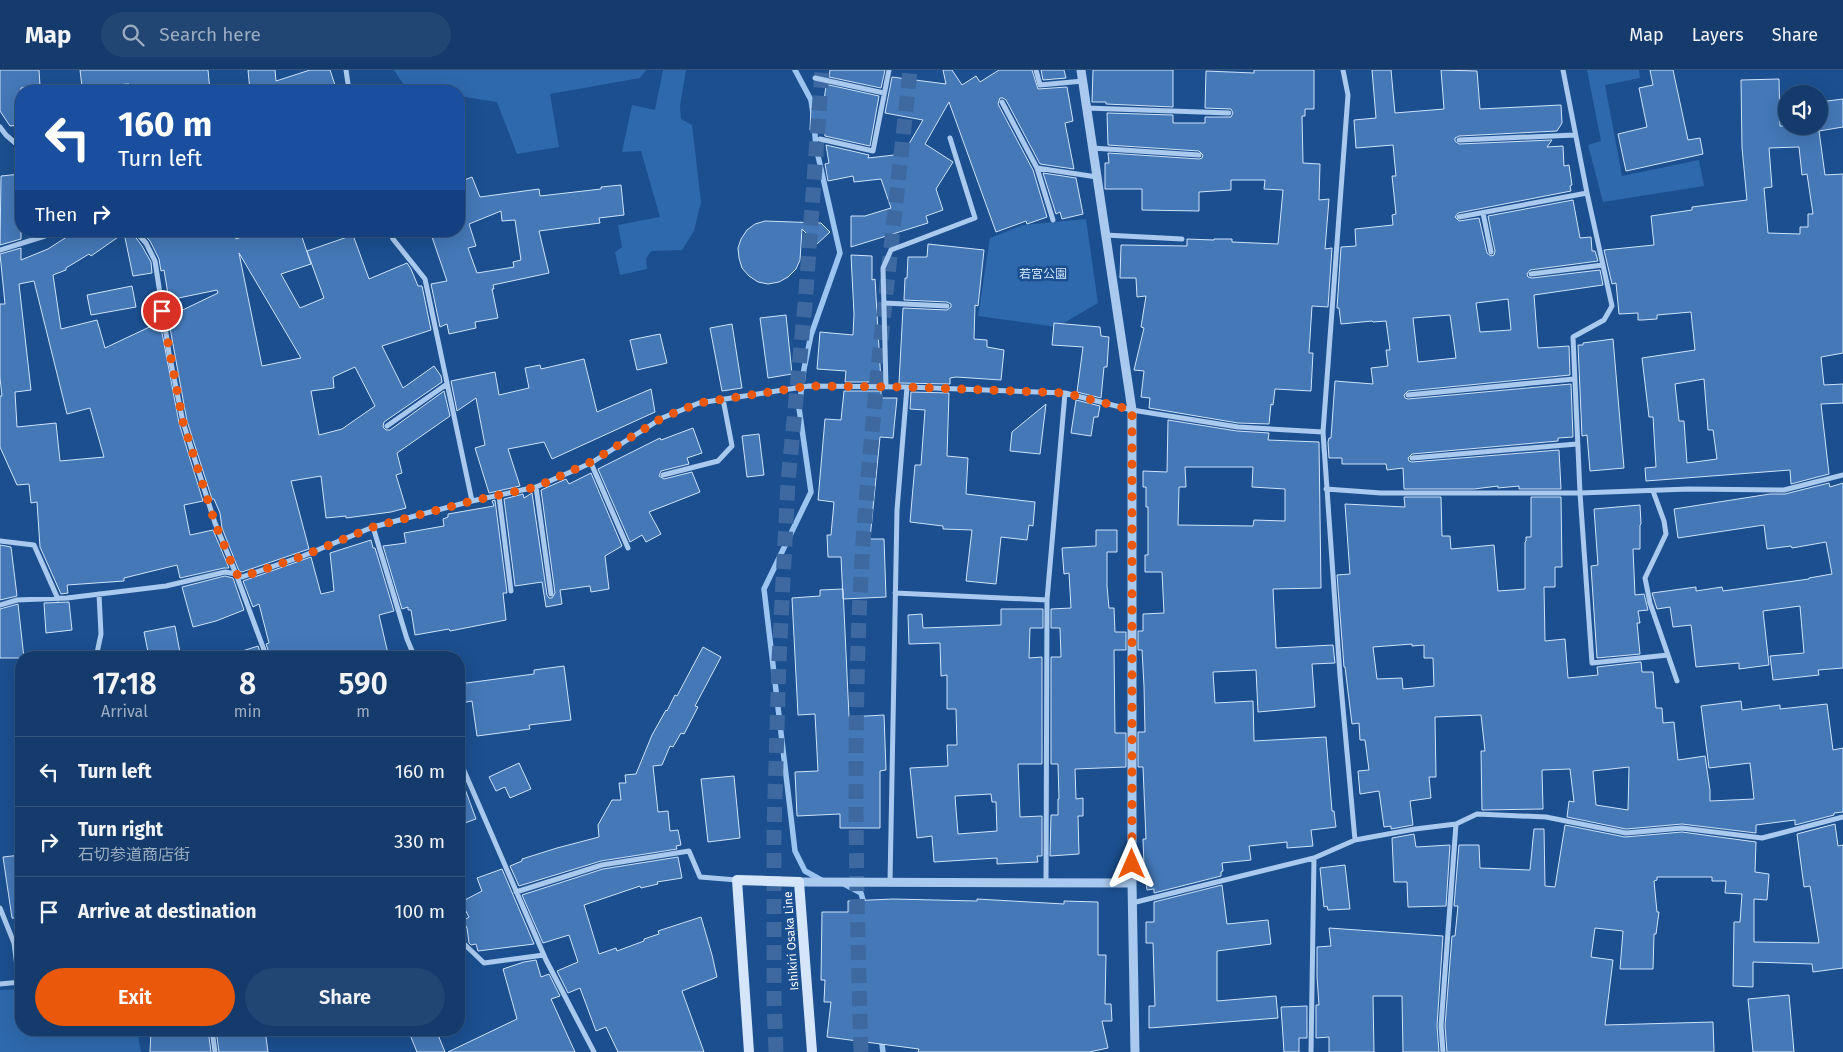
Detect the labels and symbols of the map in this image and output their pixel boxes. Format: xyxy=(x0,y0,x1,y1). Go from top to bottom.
park label: 若宮公園 xyxy=(1019,267,1067,281)
pin xyxy=(141,290,183,332)
position arrow xyxy=(1105,837,1157,889)
street label: Ishikiri Osaka Line xyxy=(781,891,801,991)

